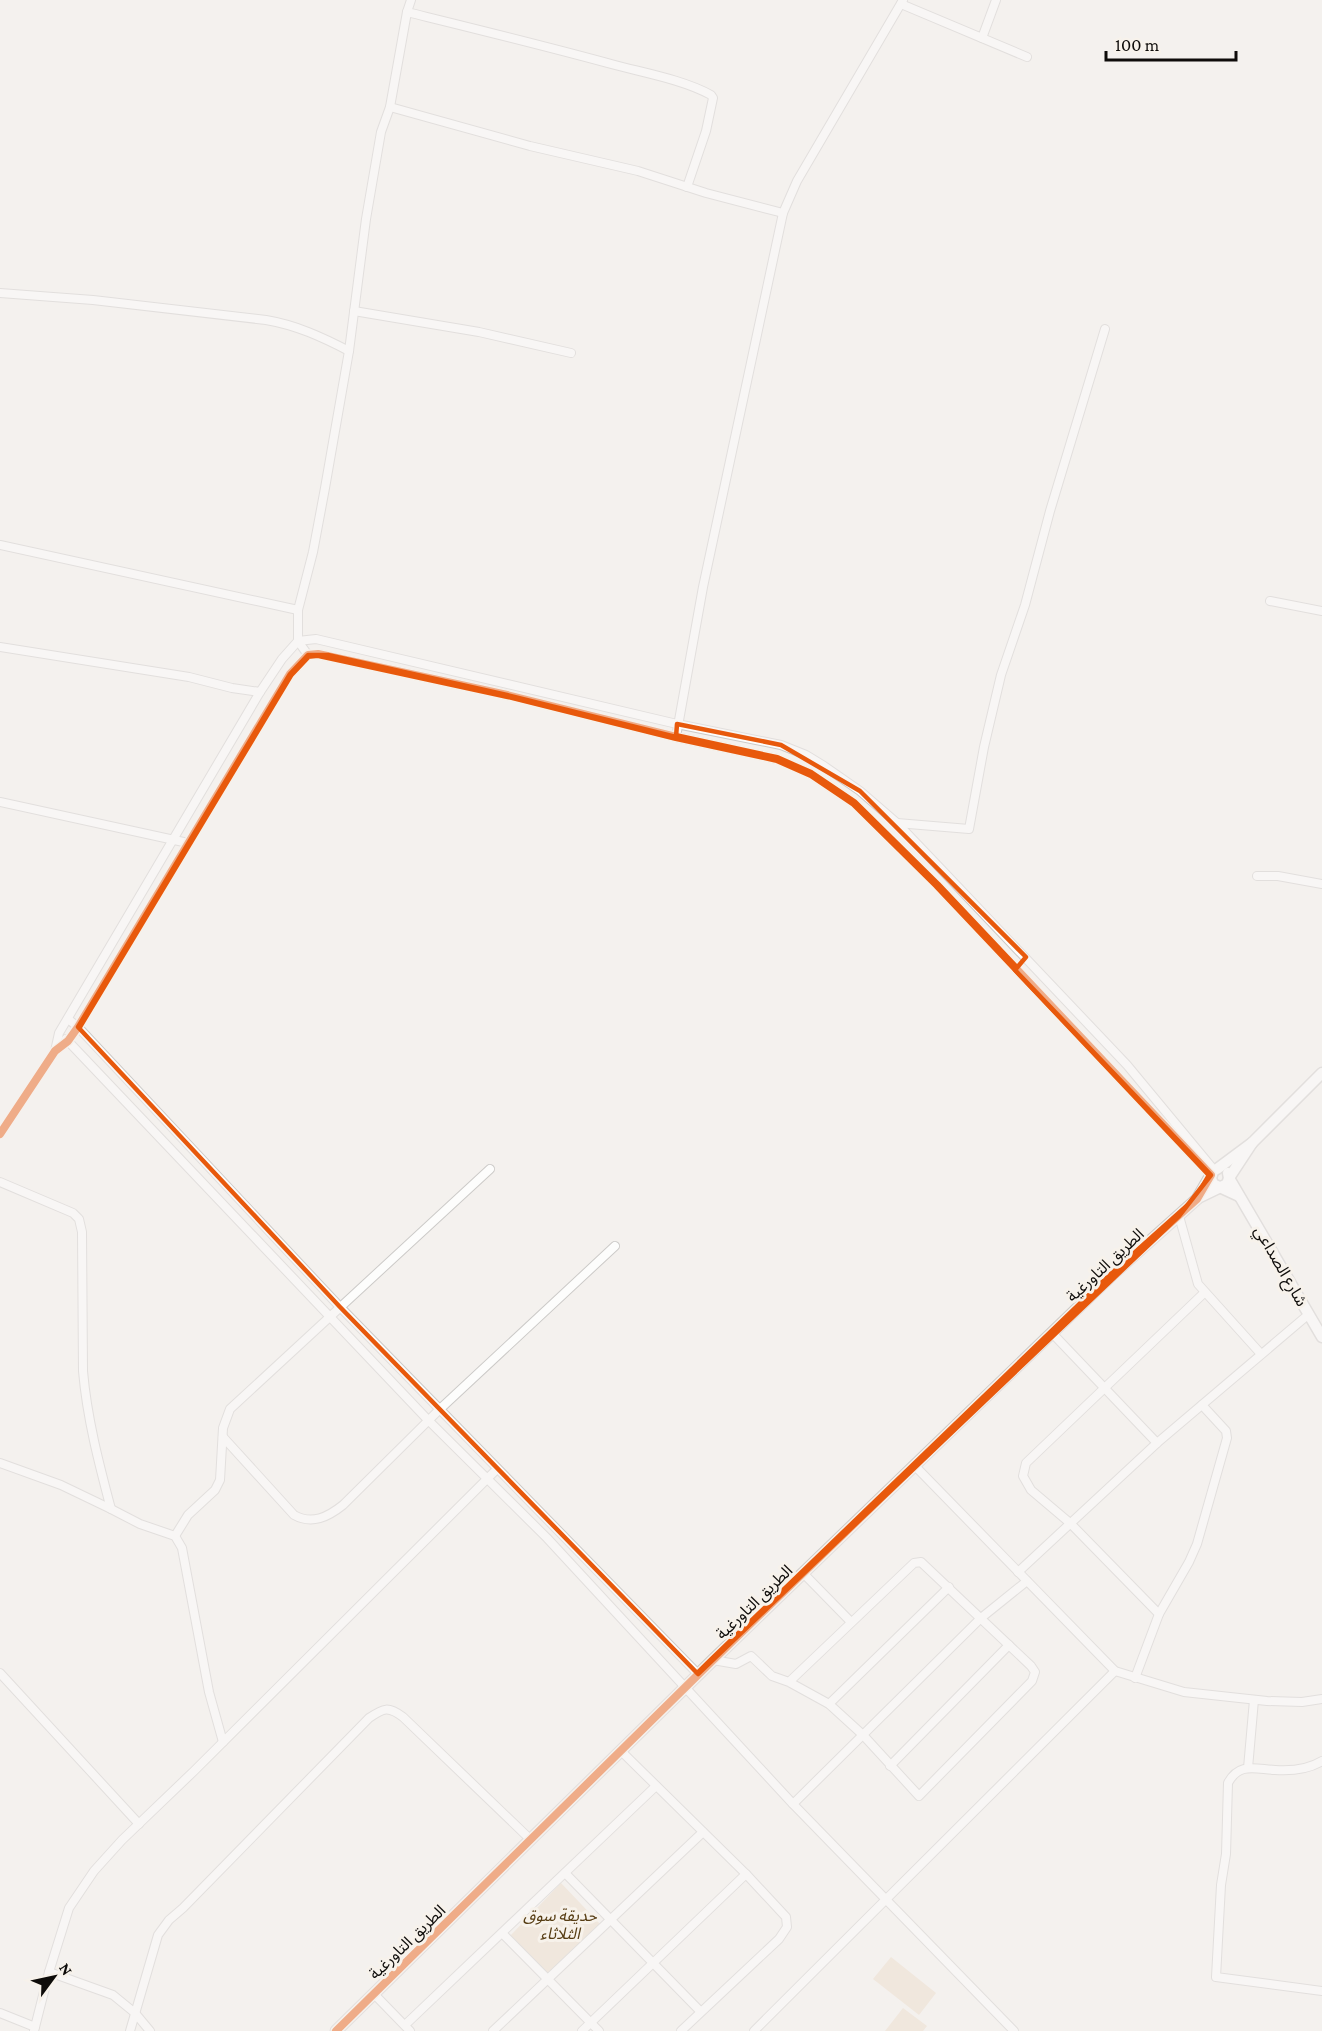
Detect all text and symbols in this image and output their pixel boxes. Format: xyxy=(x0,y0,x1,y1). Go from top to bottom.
scale bar xyxy=(1106,24,1236,62)
text: 100 m xyxy=(1115,35,1160,55)
street label: شارع الصداعي xyxy=(1248,1223,1311,1311)
street label: الطريق التاورغية xyxy=(1063,1225,1148,1306)
street label: الطريق التاورغية xyxy=(713,1562,797,1644)
street label: الطريق التاورغية xyxy=(366,1902,450,1984)
park label: حديقة سوق الثلاثاء xyxy=(523,1907,598,1942)
north arrow xyxy=(24,1947,84,2007)
text: N xyxy=(56,1960,76,1978)

